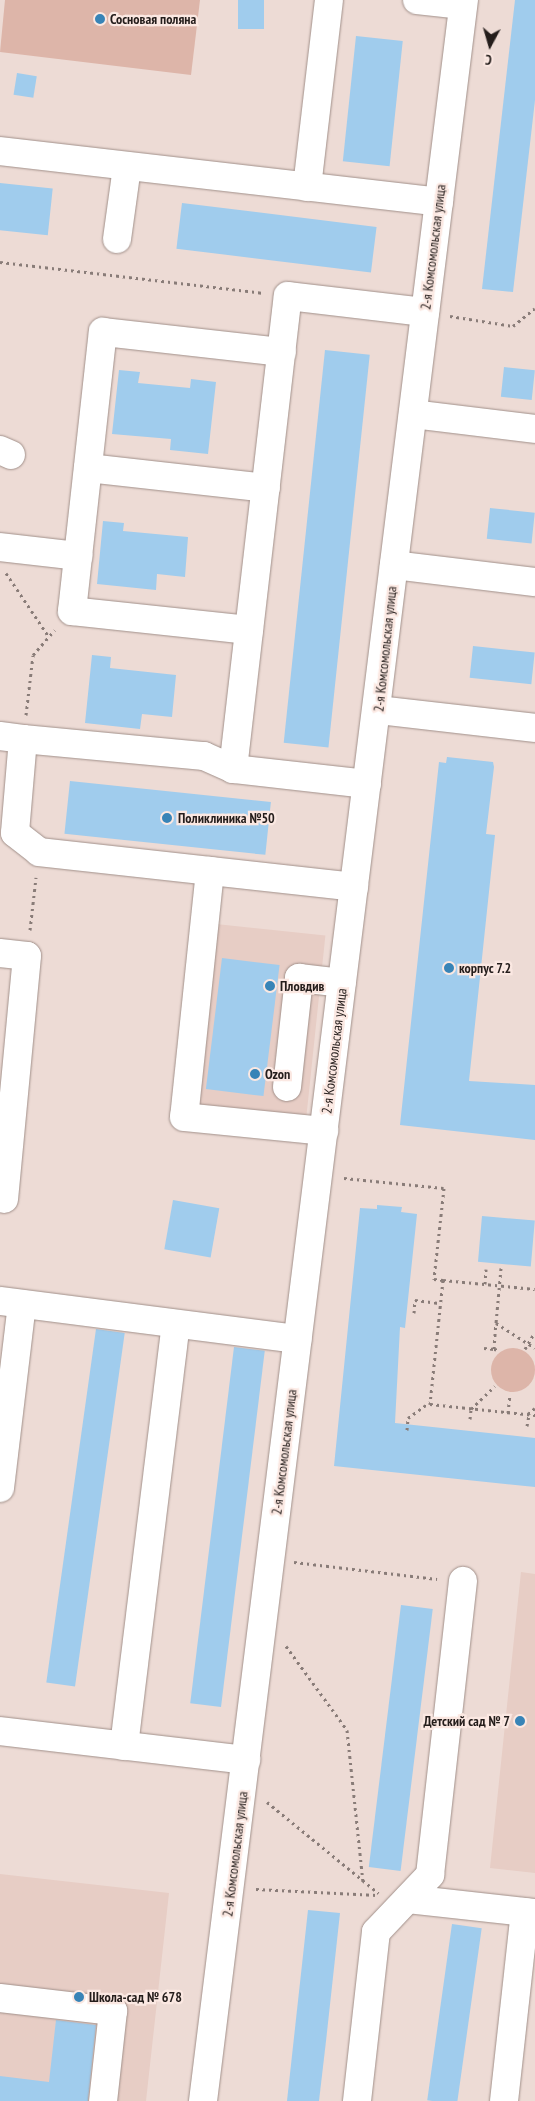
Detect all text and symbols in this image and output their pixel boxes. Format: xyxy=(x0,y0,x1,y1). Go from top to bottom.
place label: Сосновая поляна xyxy=(110,11,196,27)
marker: Сосновая поляна xyxy=(94,13,106,25)
north arrow xyxy=(465,20,515,70)
text: С xyxy=(484,51,493,69)
street label: 2-я Комсомольская улица xyxy=(417,183,449,311)
street label: 2-я Комсомольская улица xyxy=(370,585,400,713)
place label: Поликлиника №50 xyxy=(178,810,275,826)
marker: Поликлиника №50 xyxy=(160,811,174,825)
place label: корпус 7.2 xyxy=(459,960,511,976)
marker: корпус 7.2 xyxy=(443,962,455,974)
place label: Пловдив xyxy=(280,978,324,994)
marker: Пловдив xyxy=(264,980,276,992)
street label: 2-я Комсомольская улица xyxy=(318,987,350,1115)
place label: Ozon xyxy=(265,1066,290,1082)
marker: Ozon xyxy=(249,1068,261,1080)
street label: 2-я Комсомольская улица xyxy=(268,1388,300,1516)
place label: Детский сад № 7 xyxy=(423,1713,510,1729)
marker: Детский сад № 7 xyxy=(514,1715,526,1727)
street label: 2-я Комсомольская улица xyxy=(219,1790,251,1918)
place label: Школа-сад № 678 xyxy=(89,1989,182,2005)
marker: Школа-сад № 678 xyxy=(73,1991,85,2003)

